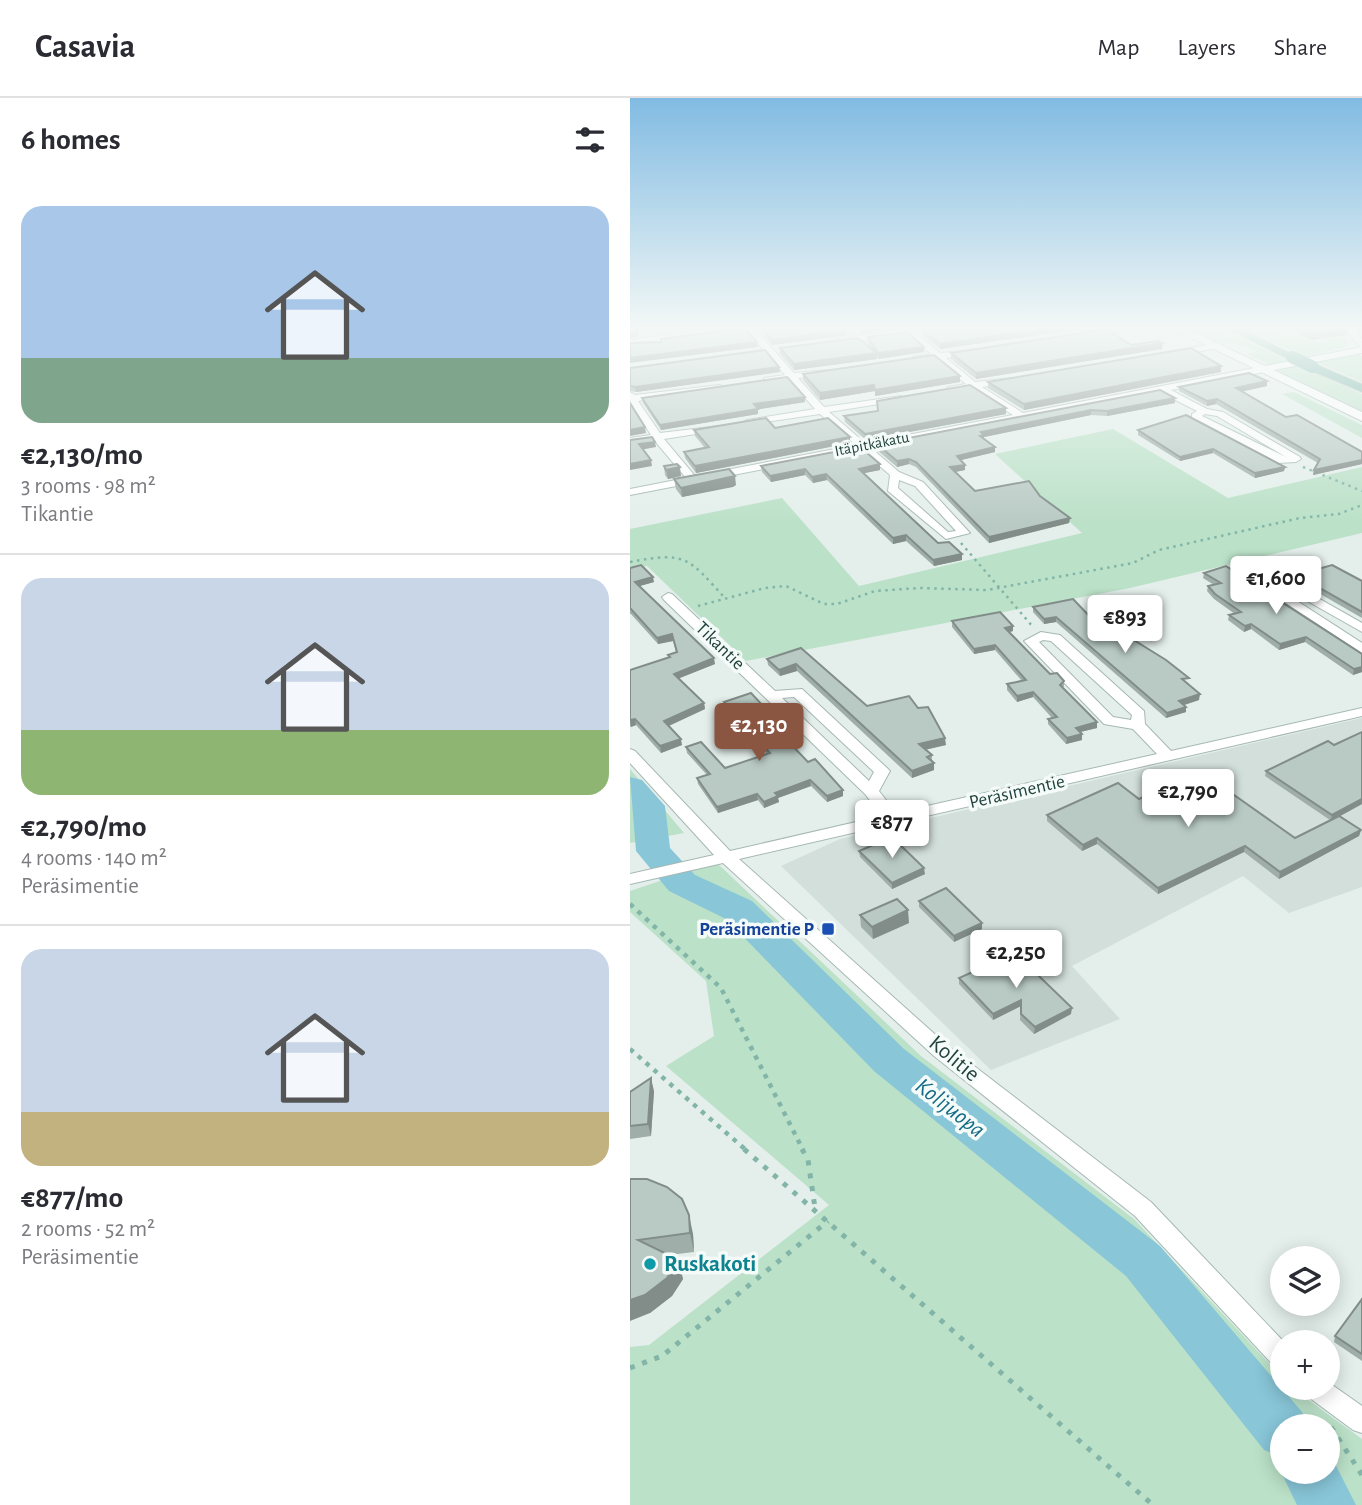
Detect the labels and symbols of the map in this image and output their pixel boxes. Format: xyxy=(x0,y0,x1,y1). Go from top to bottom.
street label: Itäpitkäkatu xyxy=(833,429,911,459)
pin: €1,600 xyxy=(1219,556,1333,616)
pin: €893 xyxy=(1084,596,1166,655)
street label: Tikantie xyxy=(692,618,748,674)
pin: €2,130 xyxy=(702,704,816,763)
pin: €2,790 xyxy=(1131,770,1245,829)
street label: Peräsimentie xyxy=(967,772,1067,812)
pin: €877 xyxy=(851,800,933,860)
place label: Peräsimentie P xyxy=(699,920,814,939)
marker: Peräsimentie P xyxy=(820,921,836,937)
pin: €2,250 xyxy=(959,930,1073,990)
street label: Kolitie xyxy=(924,1032,984,1086)
water label: Kolijuopa xyxy=(911,1074,989,1142)
place label: Ruskakoti xyxy=(664,1253,756,1276)
marker: Ruskakoti xyxy=(642,1256,658,1272)

